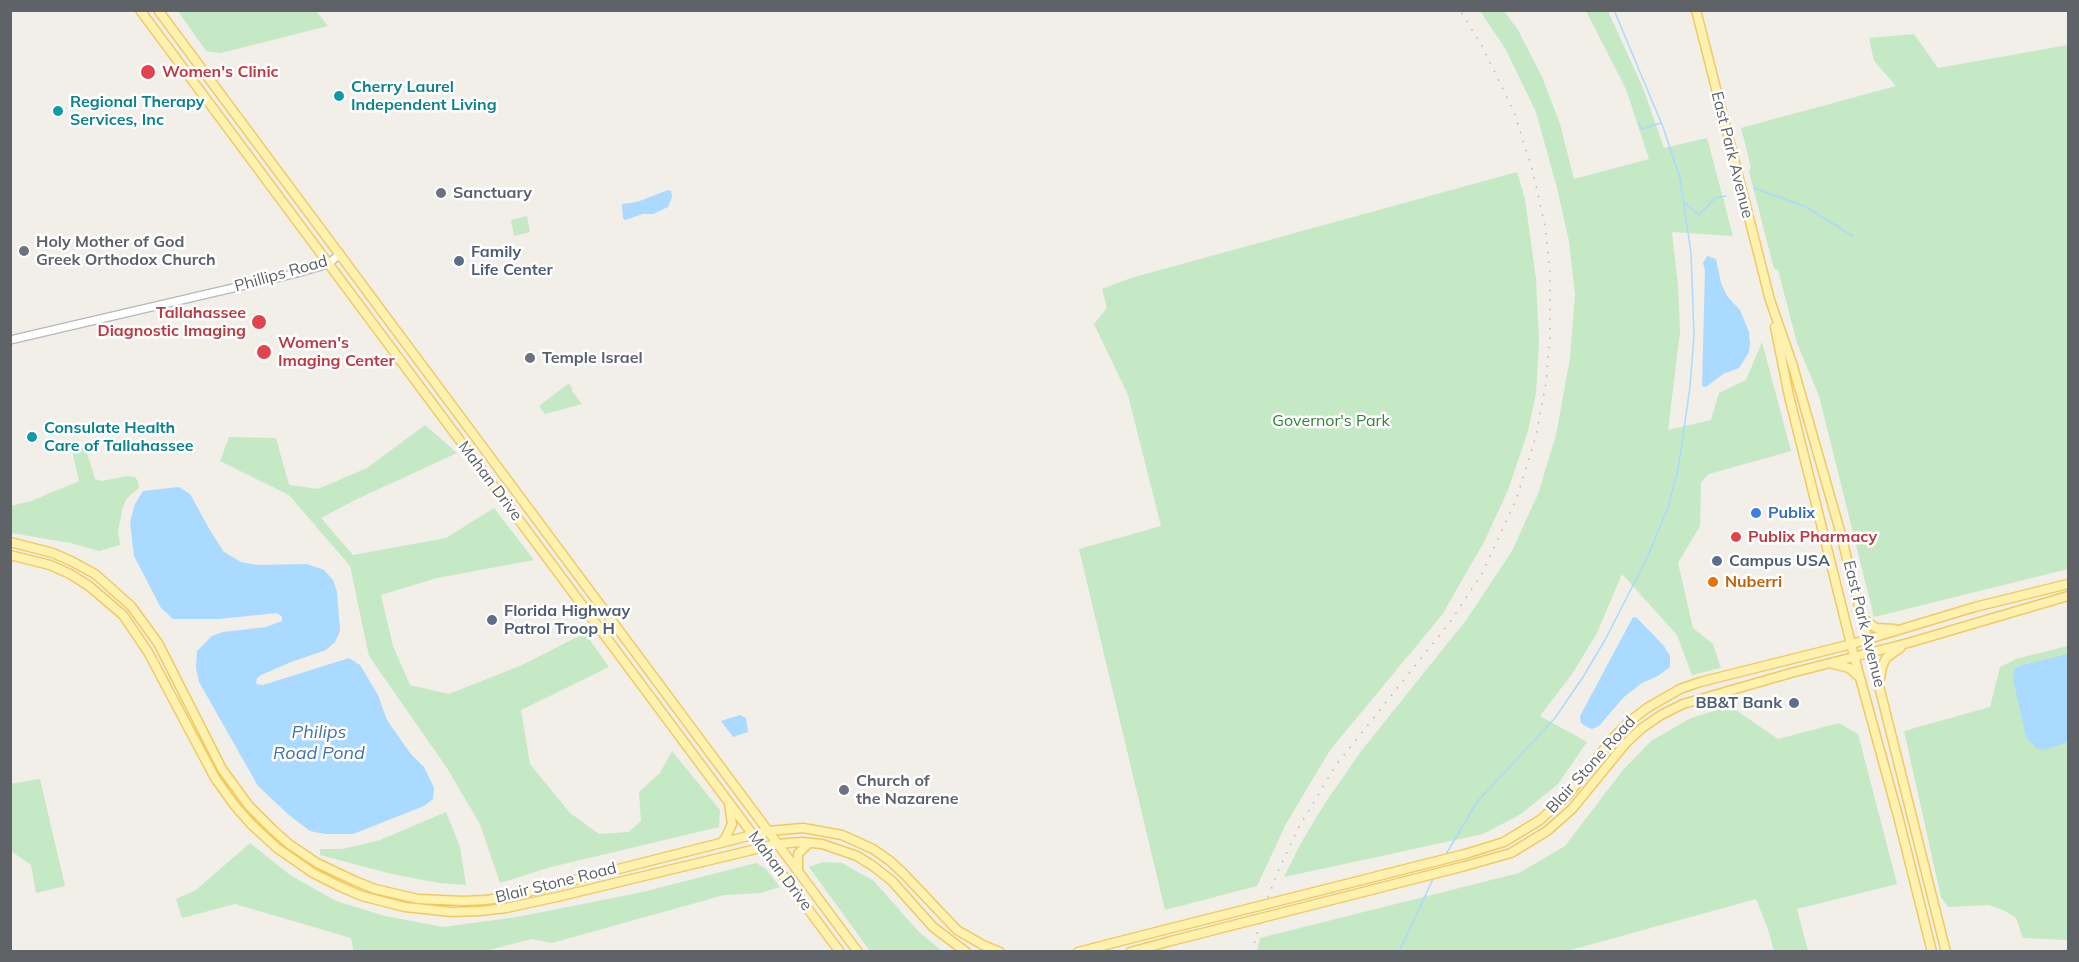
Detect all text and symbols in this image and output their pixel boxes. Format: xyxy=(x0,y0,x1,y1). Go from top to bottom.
place label: Women's Clinic xyxy=(162,62,279,82)
marker: Women's Clinic xyxy=(139,63,157,81)
place label: Cherry Laurel Independent Living xyxy=(351,77,497,115)
marker: Cherry Laurel Independent Living xyxy=(332,89,346,103)
street label: East Park Avenue xyxy=(1707,90,1757,220)
place label: Regional Therapy Services, Inc xyxy=(70,92,204,130)
marker: Regional Therapy Services, Inc xyxy=(51,104,65,118)
place label: Sanctuary xyxy=(453,183,532,203)
marker: Sanctuary xyxy=(434,186,448,200)
place label: Holy Mother of God Greek Orthodox Church xyxy=(36,232,216,270)
place label: Family Life Center xyxy=(471,242,553,280)
marker: Holy Mother of God Greek Orthodox Church xyxy=(17,244,31,258)
street label: Phillips Road xyxy=(232,252,330,296)
marker: Family Life Center xyxy=(452,254,466,268)
place label: Tallahassee Diagnostic Imaging xyxy=(97,303,246,341)
marker: Tallahassee Diagnostic Imaging xyxy=(250,313,268,331)
place label: Women's Imaging Center xyxy=(278,333,395,371)
marker: Women's Imaging Center xyxy=(255,343,273,361)
place label: Temple Israel xyxy=(542,348,643,368)
marker: Temple Israel xyxy=(523,351,537,365)
park label: Governor's Park xyxy=(1272,411,1390,431)
place label: Consulate Health Care of Tallahassee xyxy=(44,418,194,456)
marker: Consulate Health Care of Tallahassee xyxy=(25,430,39,444)
street label: Mahan Drive xyxy=(454,437,526,525)
place label: Publix xyxy=(1768,503,1815,523)
marker: Publix xyxy=(1749,506,1763,520)
place label: Publix Pharmacy xyxy=(1748,527,1877,547)
marker: Publix Pharmacy xyxy=(1729,530,1743,544)
place label: Campus USA xyxy=(1729,551,1830,571)
marker: Campus USA xyxy=(1710,554,1724,568)
street label: East Park Avenue xyxy=(1839,559,1889,689)
place label: Nuberri xyxy=(1725,572,1782,592)
marker: Nuberri xyxy=(1706,575,1720,589)
place label: Florida Highway Patrol Troop H xyxy=(504,601,630,639)
marker: Florida Highway Patrol Troop H xyxy=(485,613,499,627)
place label: BB&T Bank xyxy=(1696,693,1782,713)
marker: BB&T Bank xyxy=(1787,696,1801,710)
street label: Blair Stone Road xyxy=(1542,712,1640,818)
water label: Philips Road Pond xyxy=(273,722,365,764)
place label: Church of the Nazarene xyxy=(856,771,958,809)
marker: Church of the Nazarene xyxy=(837,783,851,797)
street label: Mahan Drive xyxy=(744,827,816,915)
street label: Blair Stone Road xyxy=(493,859,619,907)

